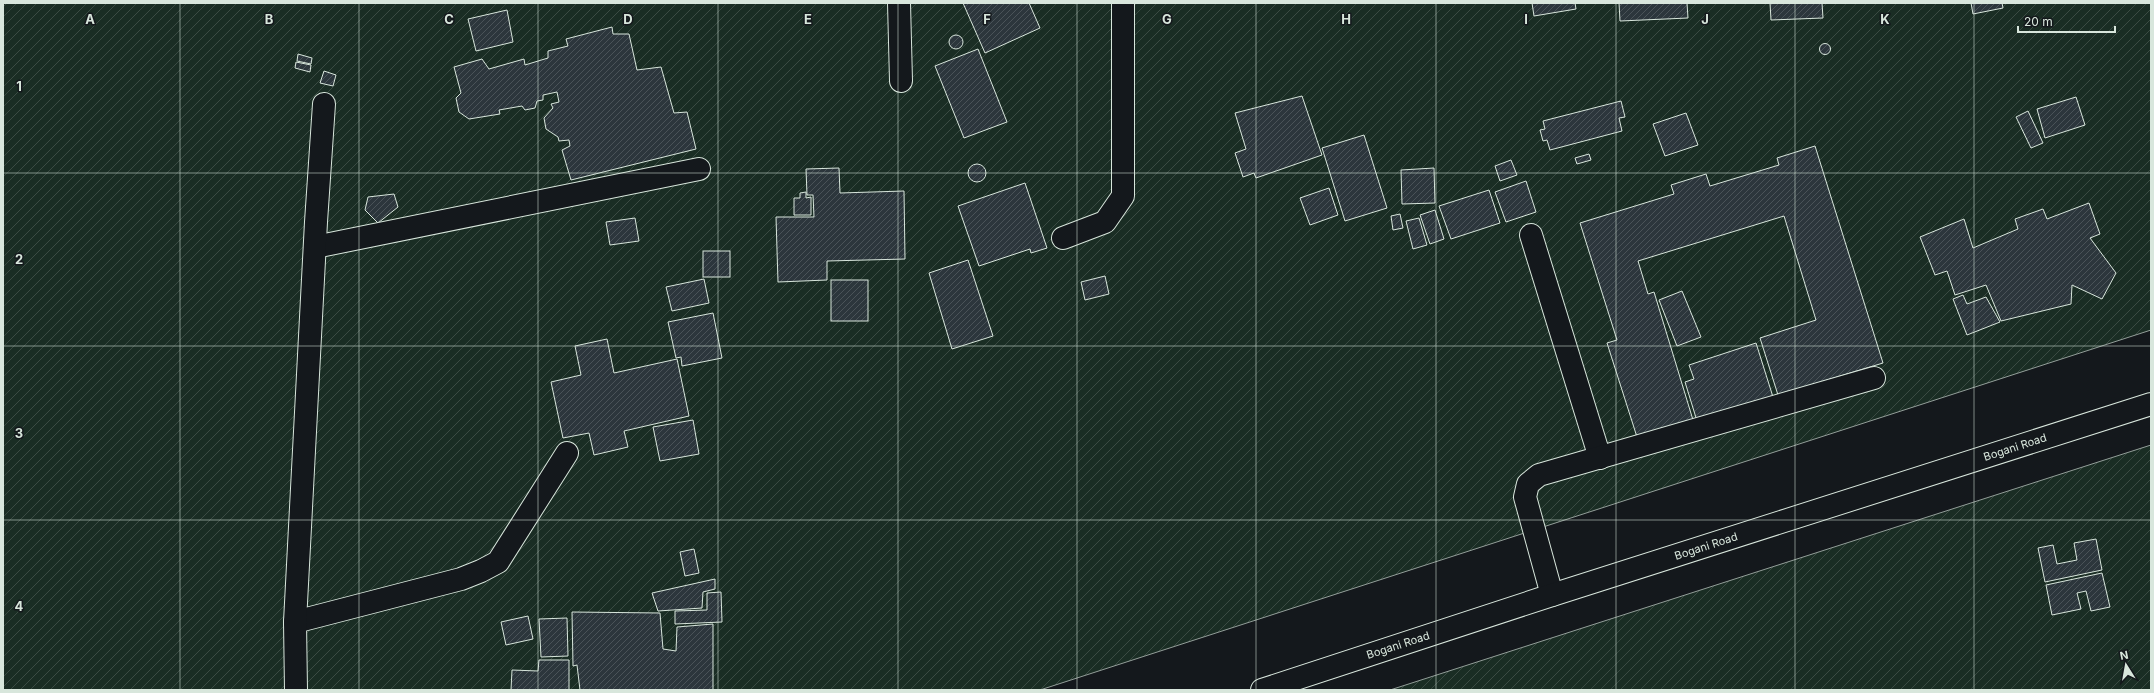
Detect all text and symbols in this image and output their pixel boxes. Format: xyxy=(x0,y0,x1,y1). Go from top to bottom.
scale bar xyxy=(2018,8,2115,34)
text: A xyxy=(85,11,95,27)
text: B xyxy=(265,11,274,27)
text: C xyxy=(444,11,454,27)
text: D xyxy=(623,11,633,27)
text: E xyxy=(804,11,812,27)
text: F xyxy=(983,11,991,27)
text: G xyxy=(1162,11,1172,27)
text: H xyxy=(1341,11,1351,27)
text: I xyxy=(1524,11,1528,27)
text: J xyxy=(1701,11,1709,27)
text: K xyxy=(1880,11,1890,27)
text: 20 m xyxy=(2024,14,2053,29)
text: 1 xyxy=(16,78,22,94)
text: 2 xyxy=(15,251,23,267)
text: 3 xyxy=(15,425,23,441)
street label: Bogani Road xyxy=(1982,430,2048,464)
street label: Bogani Road xyxy=(1673,529,1739,563)
text: 4 xyxy=(15,598,24,614)
street label: Bogani Road xyxy=(1365,628,1431,662)
north arrow xyxy=(2106,645,2146,685)
text: N xyxy=(2119,648,2130,663)

